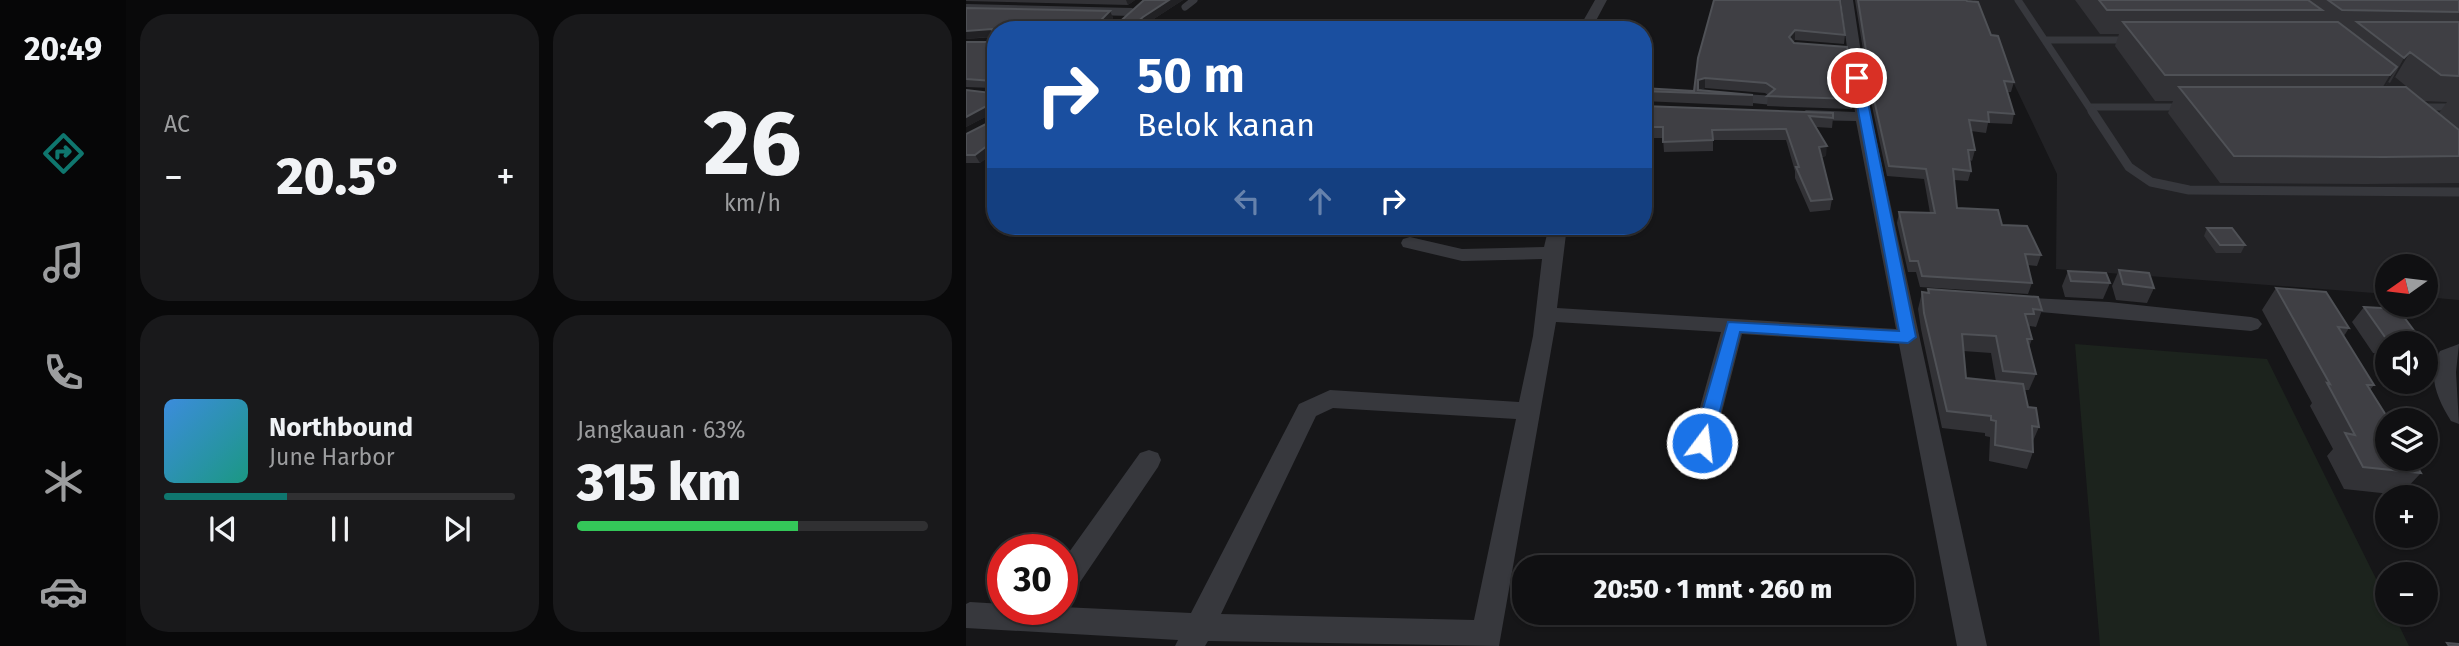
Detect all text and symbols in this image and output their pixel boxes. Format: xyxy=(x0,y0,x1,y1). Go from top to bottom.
text: 20:49 xyxy=(24,30,102,68)
text: 50 m xyxy=(1137,46,1245,105)
pin xyxy=(1827,48,1887,108)
icon: right xyxy=(1022,49,1113,140)
icon: arrive xyxy=(1838,59,1876,97)
text: 26 xyxy=(703,89,802,198)
text: Belok kanan xyxy=(1137,106,1315,144)
text: AC xyxy=(164,110,190,138)
icon: directions xyxy=(39,129,88,178)
text: 20.5° xyxy=(277,145,403,208)
text: − xyxy=(164,154,183,200)
text: + xyxy=(496,154,515,200)
icon: left xyxy=(1228,182,1266,220)
icon: ahead xyxy=(1301,182,1339,220)
icon: right xyxy=(1374,182,1412,220)
text: km/h xyxy=(724,189,781,217)
icon: music xyxy=(39,238,88,287)
north arrow xyxy=(2375,254,2438,317)
map controls xyxy=(2375,254,2438,625)
button: sound xyxy=(2375,331,2438,394)
icon: phone xyxy=(39,348,88,397)
position arrow xyxy=(1665,406,1739,480)
button: layers xyxy=(2375,408,2438,471)
text: Northbound xyxy=(269,412,413,443)
text: Jangkauan · 63% xyxy=(577,416,746,444)
text: June Harbor xyxy=(269,443,395,471)
text: 315 km xyxy=(577,451,741,514)
icon: climate xyxy=(39,457,88,506)
button: + xyxy=(2375,485,2438,548)
icon: previous xyxy=(204,510,242,548)
icon: pause xyxy=(321,510,359,548)
icon: next xyxy=(438,510,476,548)
speed limit sign: 30 xyxy=(987,534,1078,625)
button: − xyxy=(2375,562,2438,625)
icon: car xyxy=(39,567,88,616)
text: 20:50 · 1 mnt · 260 m xyxy=(1594,574,1832,605)

